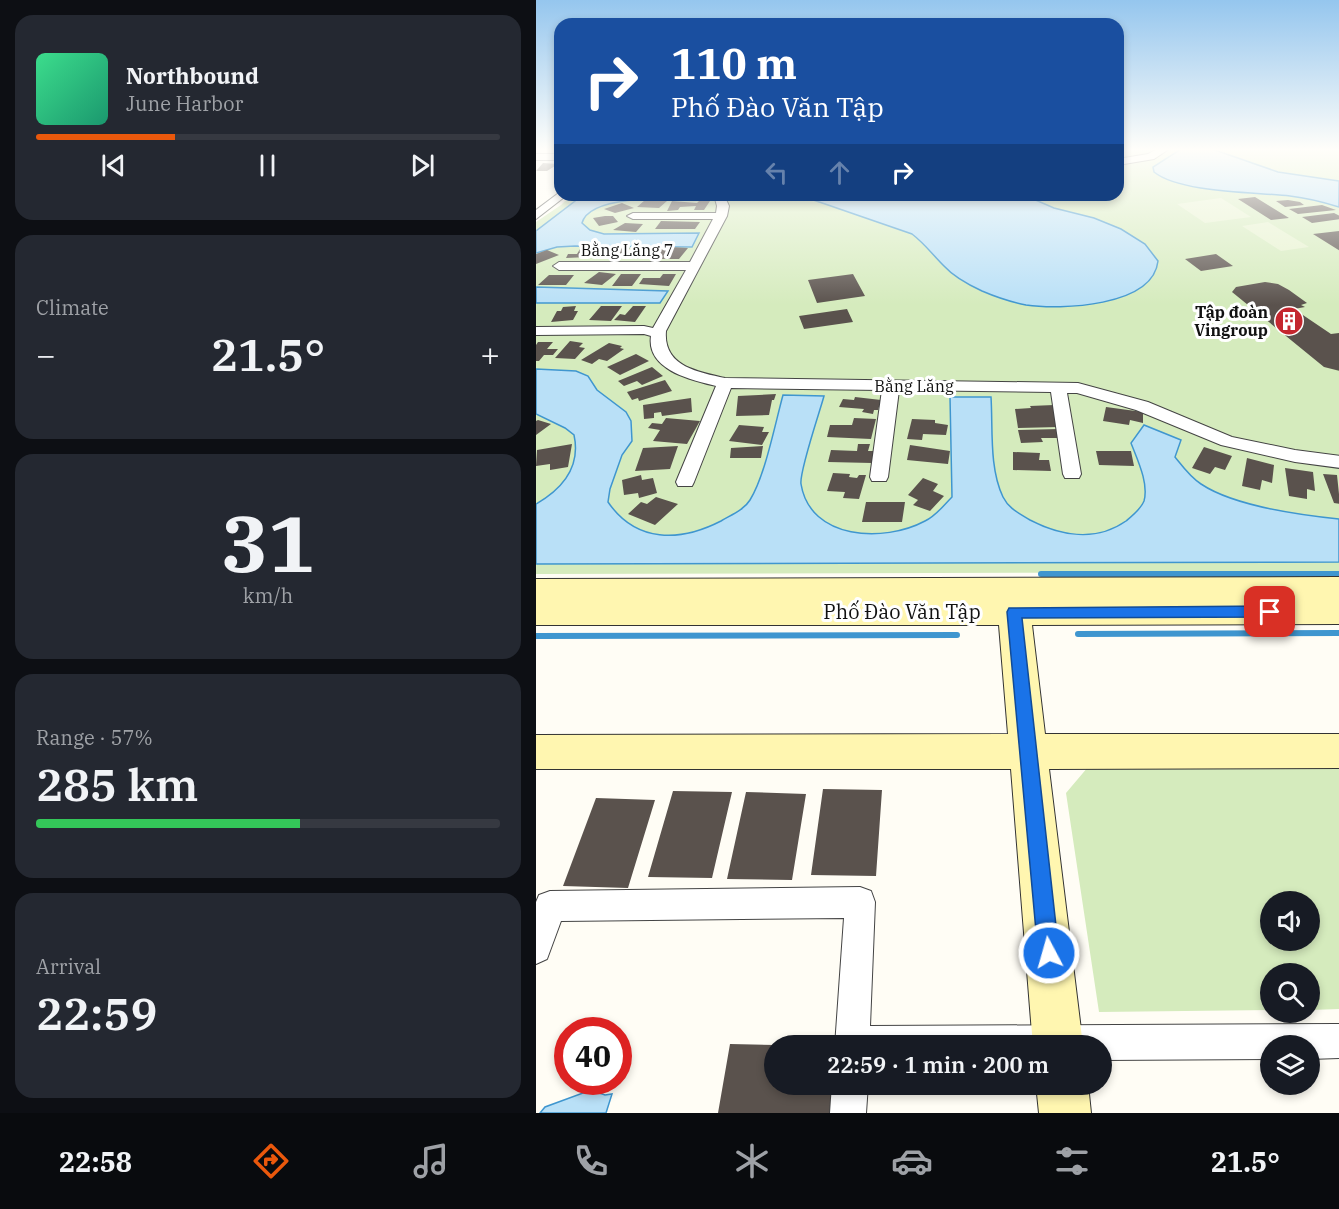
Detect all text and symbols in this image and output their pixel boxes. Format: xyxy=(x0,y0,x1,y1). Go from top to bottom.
text: 110 m xyxy=(671,36,797,91)
icon: right xyxy=(572,42,650,120)
text: Northbound xyxy=(126,61,259,90)
text: Phố Đào Văn Tập xyxy=(671,89,884,124)
text: June Harbor xyxy=(126,90,243,117)
icon: previous xyxy=(97,149,130,182)
icon: pause xyxy=(251,149,284,182)
icon: next xyxy=(406,149,439,182)
icon: left xyxy=(760,156,793,189)
icon: ahead xyxy=(823,156,856,189)
icon: right xyxy=(886,156,919,189)
street label: Bằng Lăng 7 xyxy=(581,240,673,260)
text: Climate xyxy=(36,294,109,321)
place label: Tập đoàn Vingroup xyxy=(1194,302,1268,340)
building icon: Tập đoàn Vingroup xyxy=(1273,305,1305,337)
text: 21.5° xyxy=(211,325,325,383)
text: − xyxy=(36,333,56,376)
text: + xyxy=(480,333,500,376)
street label: Bằng Lăng xyxy=(874,376,954,396)
text: 31 xyxy=(221,492,315,593)
text: km/h xyxy=(243,582,293,609)
pin xyxy=(1244,586,1295,637)
icon: arrive xyxy=(1253,595,1286,628)
street label: Phố Đào Văn Tập xyxy=(823,598,981,625)
text: Range · 57% xyxy=(36,724,153,751)
text: 285 km xyxy=(36,755,198,813)
map controls xyxy=(1260,891,1320,1095)
button: sound xyxy=(1260,891,1320,951)
position arrow xyxy=(1017,921,1081,985)
text: Arrival xyxy=(36,953,101,980)
button: search xyxy=(1260,963,1320,1023)
text: 22:59 xyxy=(36,984,157,1042)
speed limit sign: 40 xyxy=(554,1017,632,1095)
button: layers xyxy=(1260,1035,1320,1095)
text: 22:59 · 1 min · 200 m xyxy=(827,1050,1049,1079)
icon: directions xyxy=(250,1140,292,1182)
icon: music xyxy=(410,1140,452,1182)
icon: phone xyxy=(570,1140,612,1182)
icon: climate xyxy=(731,1140,773,1182)
icon: car xyxy=(891,1140,933,1182)
icon: filters xyxy=(1051,1140,1093,1182)
text: 22:58 xyxy=(59,1144,132,1179)
text: 21.5° xyxy=(1211,1144,1280,1179)

